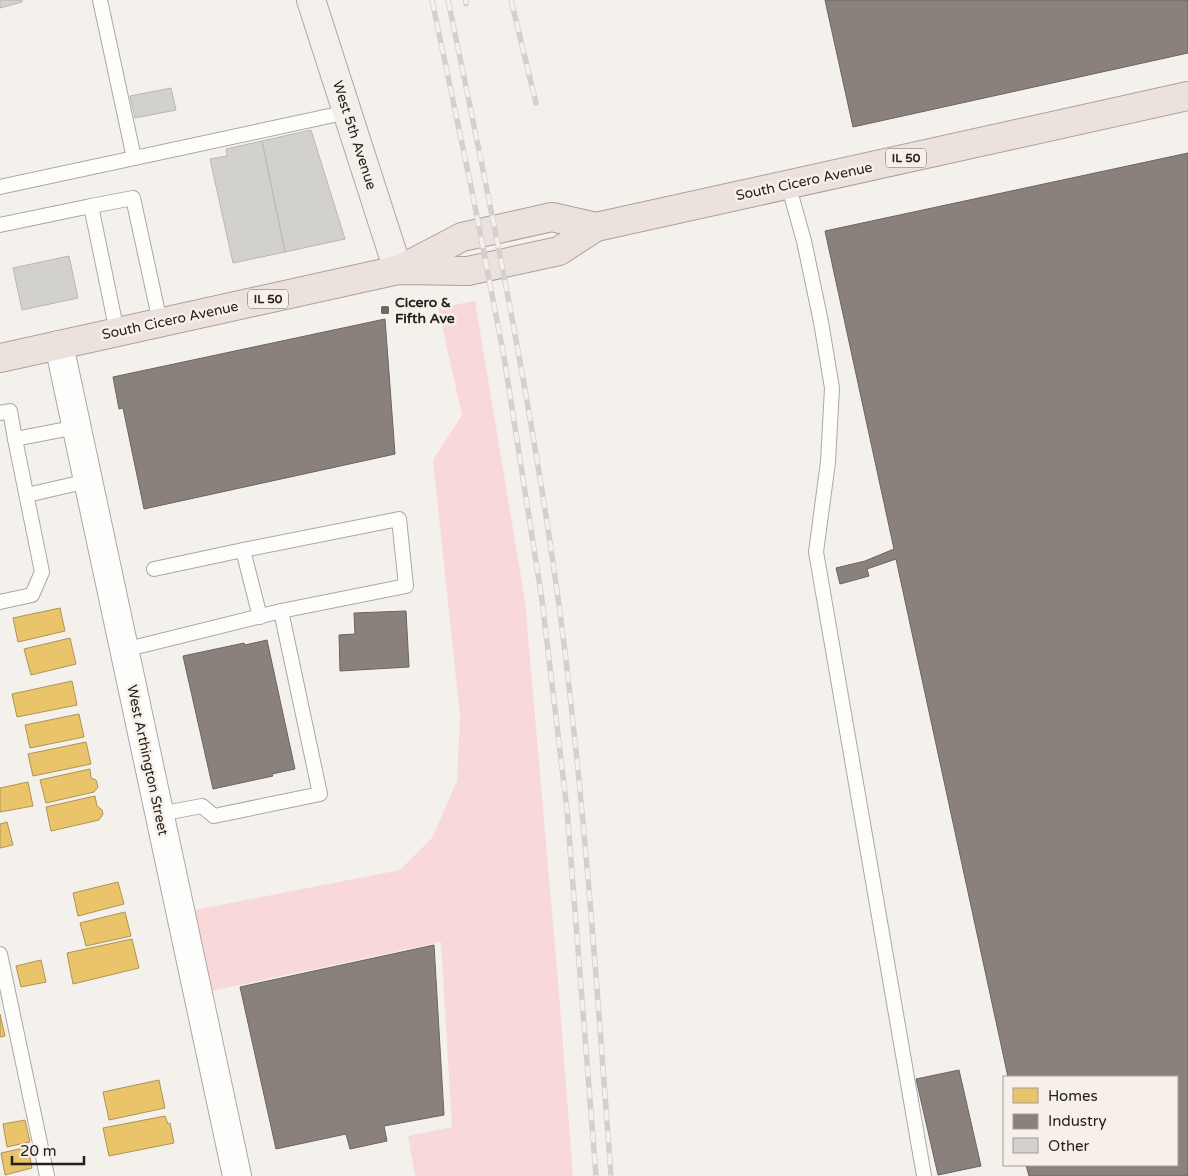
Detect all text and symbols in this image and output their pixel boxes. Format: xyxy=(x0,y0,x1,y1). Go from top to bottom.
street label: West 5th Avenue xyxy=(329,79,380,192)
road number: IL 50 xyxy=(886,148,926,168)
street label: South Cicero Avenue xyxy=(734,159,874,204)
road number: IL 50 xyxy=(248,290,288,308)
place label: Cicero & Fifth Ave xyxy=(395,294,455,327)
street label: South Cicero Avenue xyxy=(100,298,240,343)
marker: Cicero & Fifth Ave xyxy=(379,304,391,316)
street label: West Arthington Street xyxy=(123,683,172,838)
legend xyxy=(1003,1076,1178,1166)
text: Homes xyxy=(1048,1087,1098,1105)
text: Industry xyxy=(1048,1112,1107,1130)
scale bar xyxy=(12,1134,85,1166)
text: Other xyxy=(1048,1137,1090,1155)
text: 20 m xyxy=(20,1142,57,1160)

